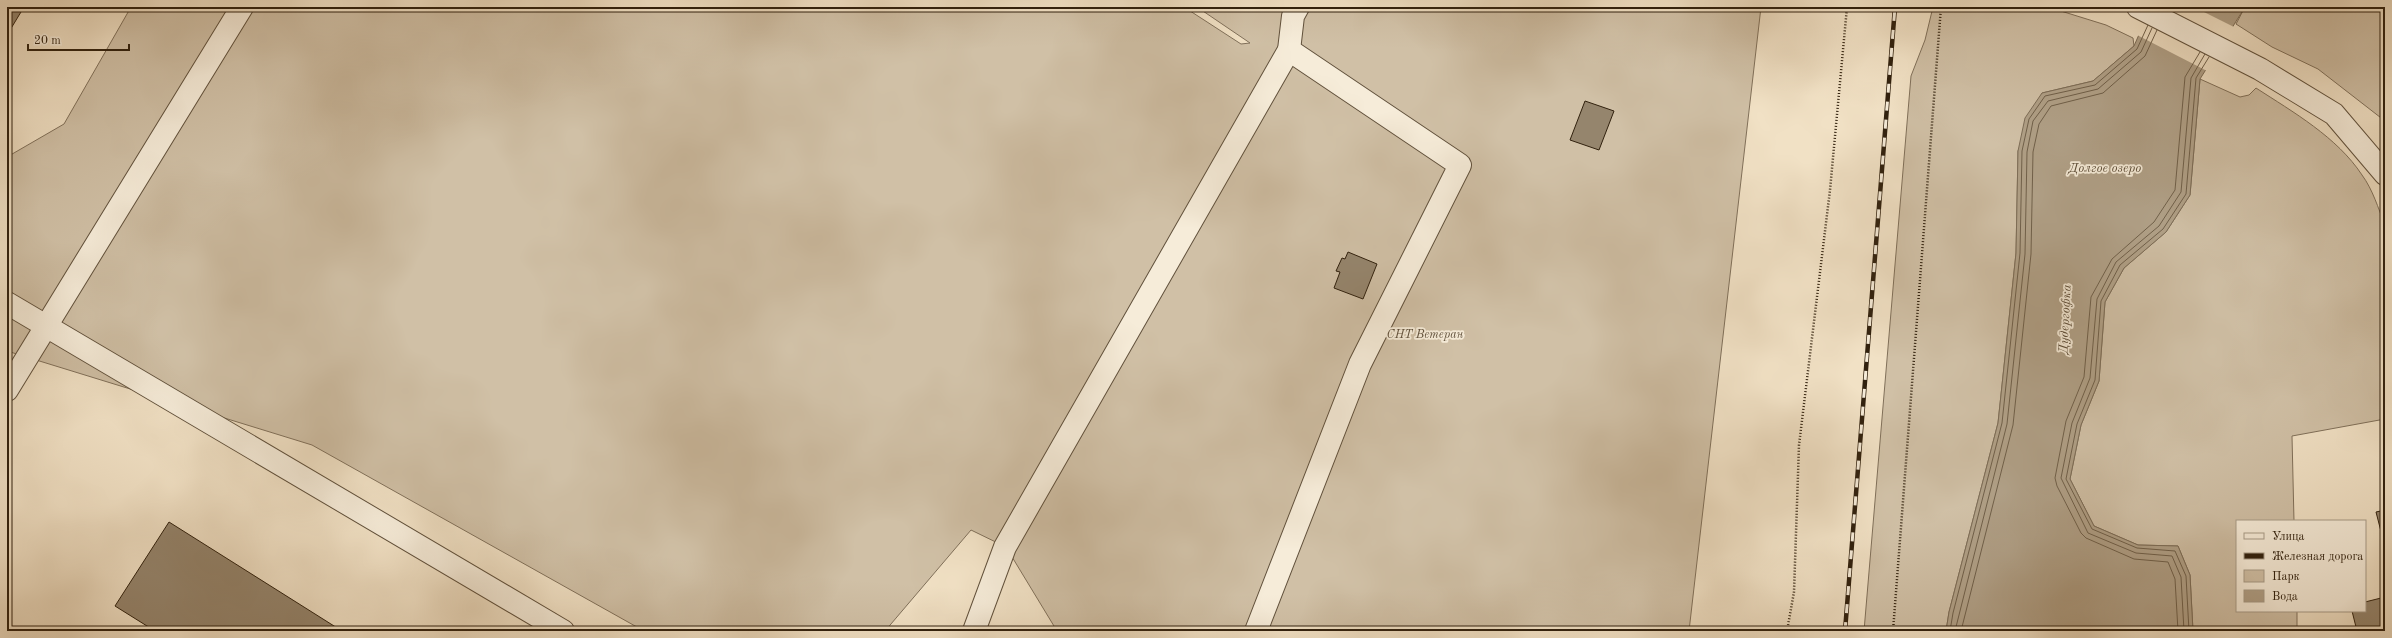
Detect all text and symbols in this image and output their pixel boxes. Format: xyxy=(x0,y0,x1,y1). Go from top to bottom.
scale bar xyxy=(28,26,129,52)
text: 20 m xyxy=(34,35,61,47)
water label: Долгое озеро xyxy=(2067,162,2141,175)
water label: Дудергофка xyxy=(2057,284,2074,356)
park label: СНТ Ветеран xyxy=(1387,329,1464,341)
legend xyxy=(2236,520,2366,612)
text: Улица xyxy=(2272,531,2305,543)
text: Железная дорога xyxy=(2272,551,2363,563)
text: Парк xyxy=(2272,571,2300,583)
text: Вода xyxy=(2272,591,2298,603)

